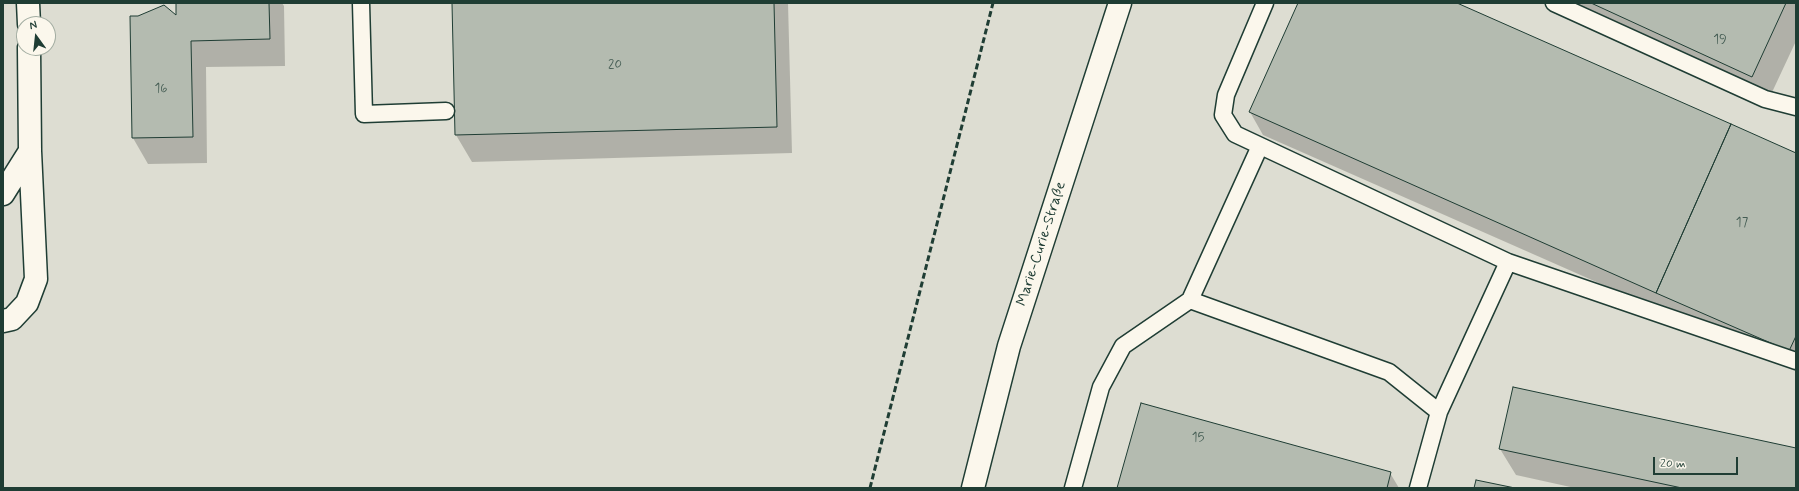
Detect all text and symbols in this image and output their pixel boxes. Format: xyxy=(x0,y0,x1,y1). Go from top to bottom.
north arrow xyxy=(16,16,56,56)
text: N xyxy=(28,18,38,33)
house number: 19 xyxy=(1713,32,1727,48)
house number: 20 xyxy=(608,57,622,73)
house number: 16 xyxy=(155,81,167,97)
street label: Marie-Curie-Straße xyxy=(1013,179,1071,309)
house number: 17 xyxy=(1736,215,1748,231)
house number: 15 xyxy=(1192,430,1204,446)
scale bar xyxy=(1655,449,1740,475)
text: 20 m xyxy=(1660,456,1686,472)

